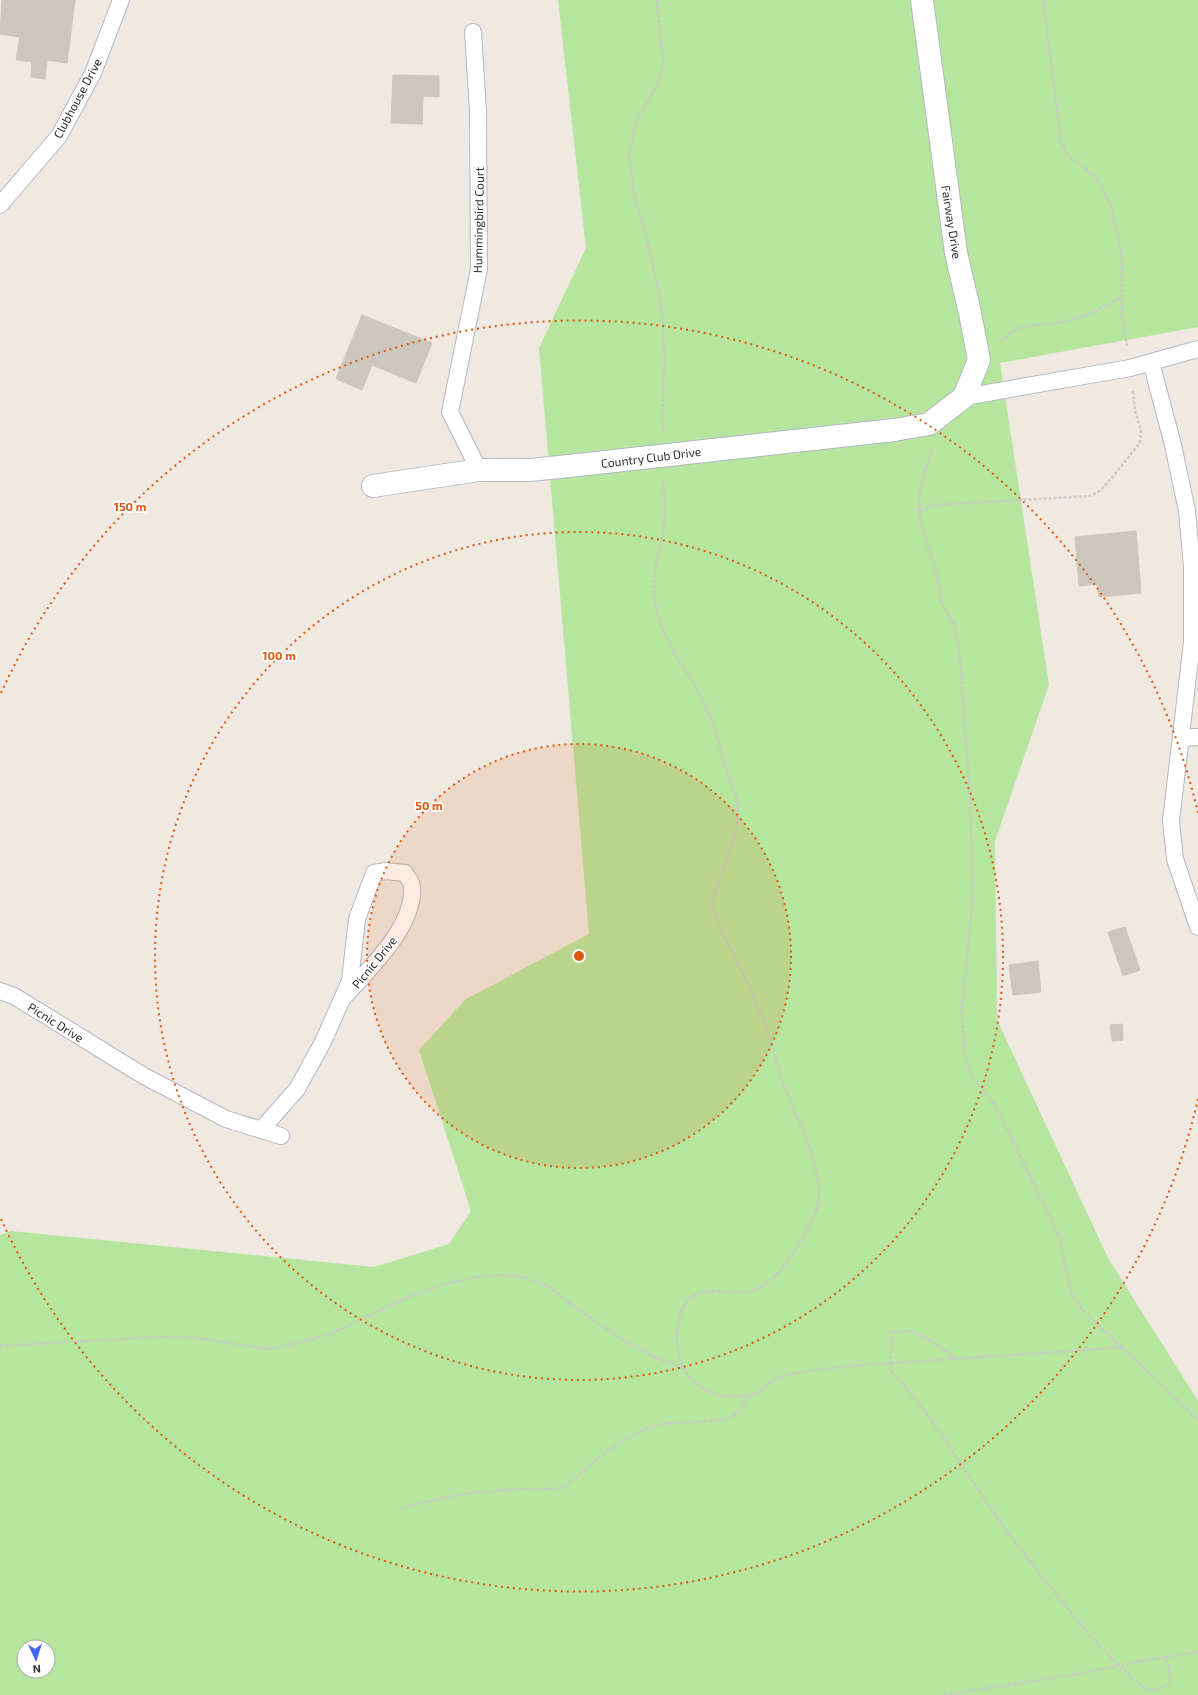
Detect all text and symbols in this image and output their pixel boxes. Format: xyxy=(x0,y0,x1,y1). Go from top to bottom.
street label: Clubhouse Drive xyxy=(50,56,104,140)
street label: Hummingbird Court xyxy=(470,166,486,273)
street label: Fairway Drive xyxy=(939,184,965,260)
street label: Country Club Drive xyxy=(600,444,702,470)
text: 150 m xyxy=(114,499,146,513)
text: 100 m xyxy=(262,648,296,662)
text: 50 m xyxy=(415,798,443,812)
street label: Picnic Drive xyxy=(349,933,399,991)
centre of rings xyxy=(572,949,586,963)
street label: Picnic Drive xyxy=(26,999,86,1045)
north arrow xyxy=(16,1639,56,1679)
text: N xyxy=(32,1663,41,1676)

